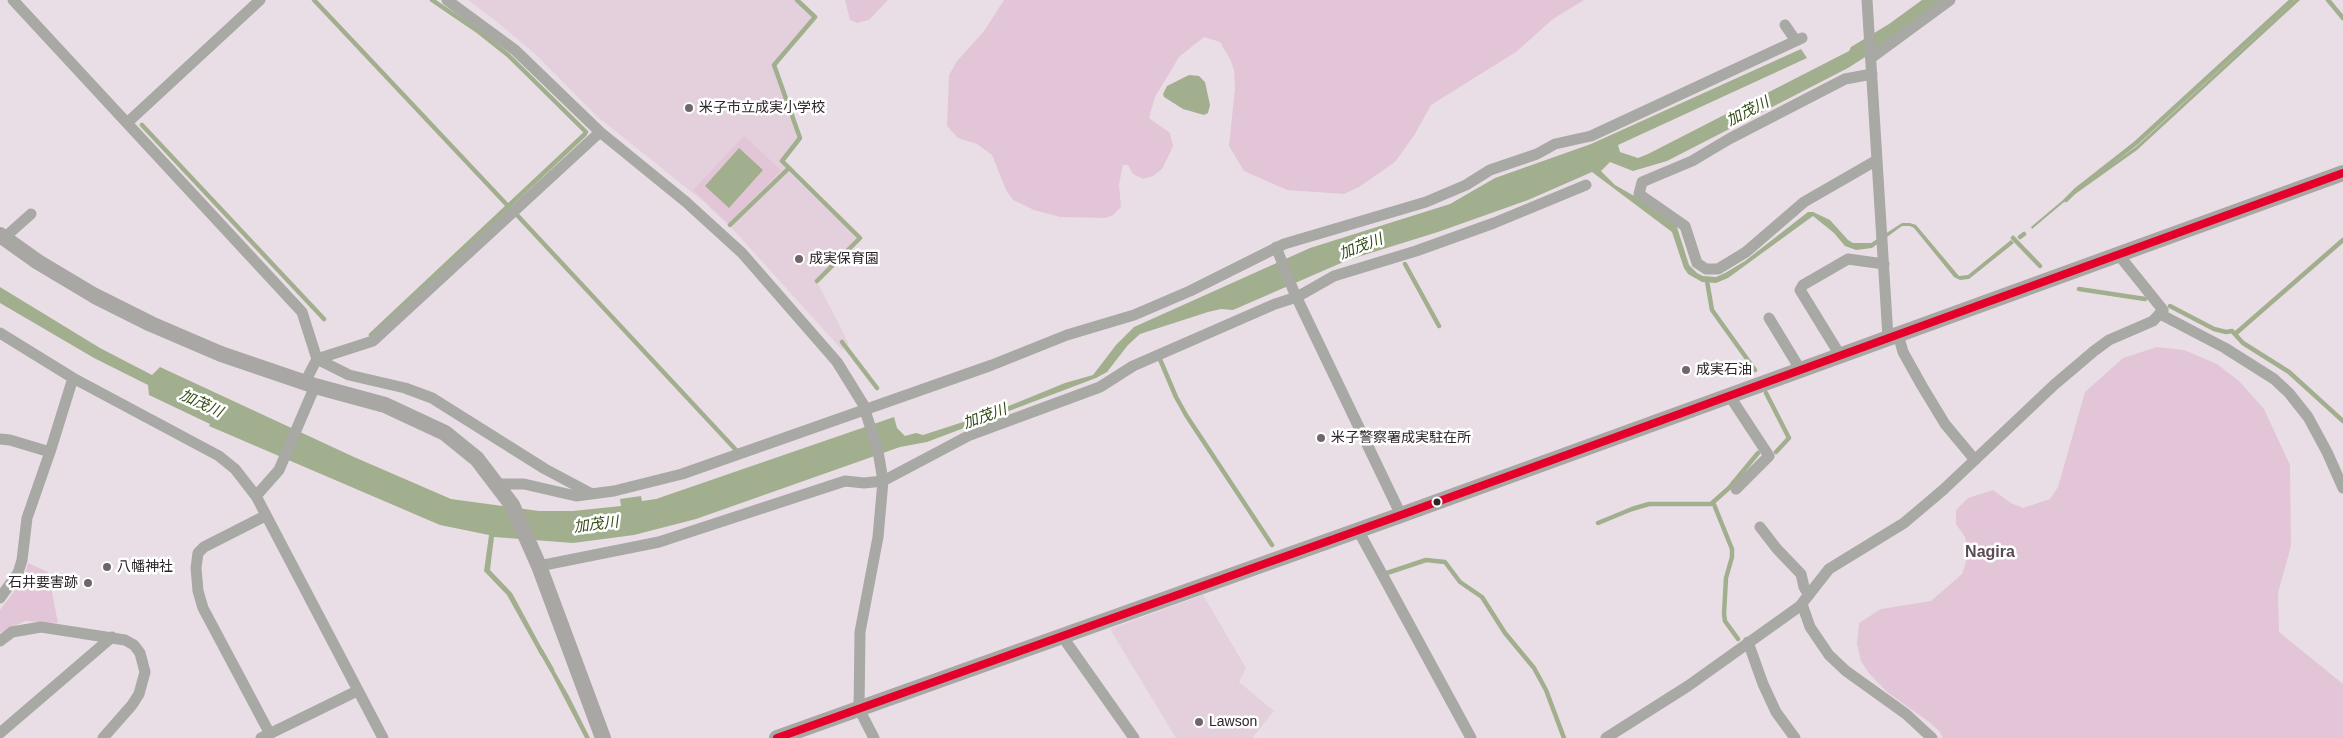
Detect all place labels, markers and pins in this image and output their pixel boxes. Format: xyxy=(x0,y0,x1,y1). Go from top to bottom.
place label: 米子市立成実小学校 xyxy=(699,100,825,116)
marker: 米子市立成実小学校 xyxy=(683,102,695,114)
place label: 成実保育園 xyxy=(809,251,879,267)
marker: 成実保育園 xyxy=(793,253,805,265)
place label: 成実石油 xyxy=(1696,362,1752,378)
marker: 成実石油 xyxy=(1680,364,1692,376)
place label: 米子警察署成実駐在所 xyxy=(1331,430,1471,446)
marker: 米子警察署成実駐在所 xyxy=(1315,432,1327,444)
unlabelled marker xyxy=(1432,497,1442,507)
place label: 八幡神社 xyxy=(117,559,173,575)
marker: 八幡神社 xyxy=(101,561,113,573)
place label: 石井要害跡 xyxy=(8,575,78,591)
marker: 石井要害跡 xyxy=(82,577,94,589)
place label: Lawson xyxy=(1209,714,1257,730)
marker: Lawson xyxy=(1193,716,1205,728)

